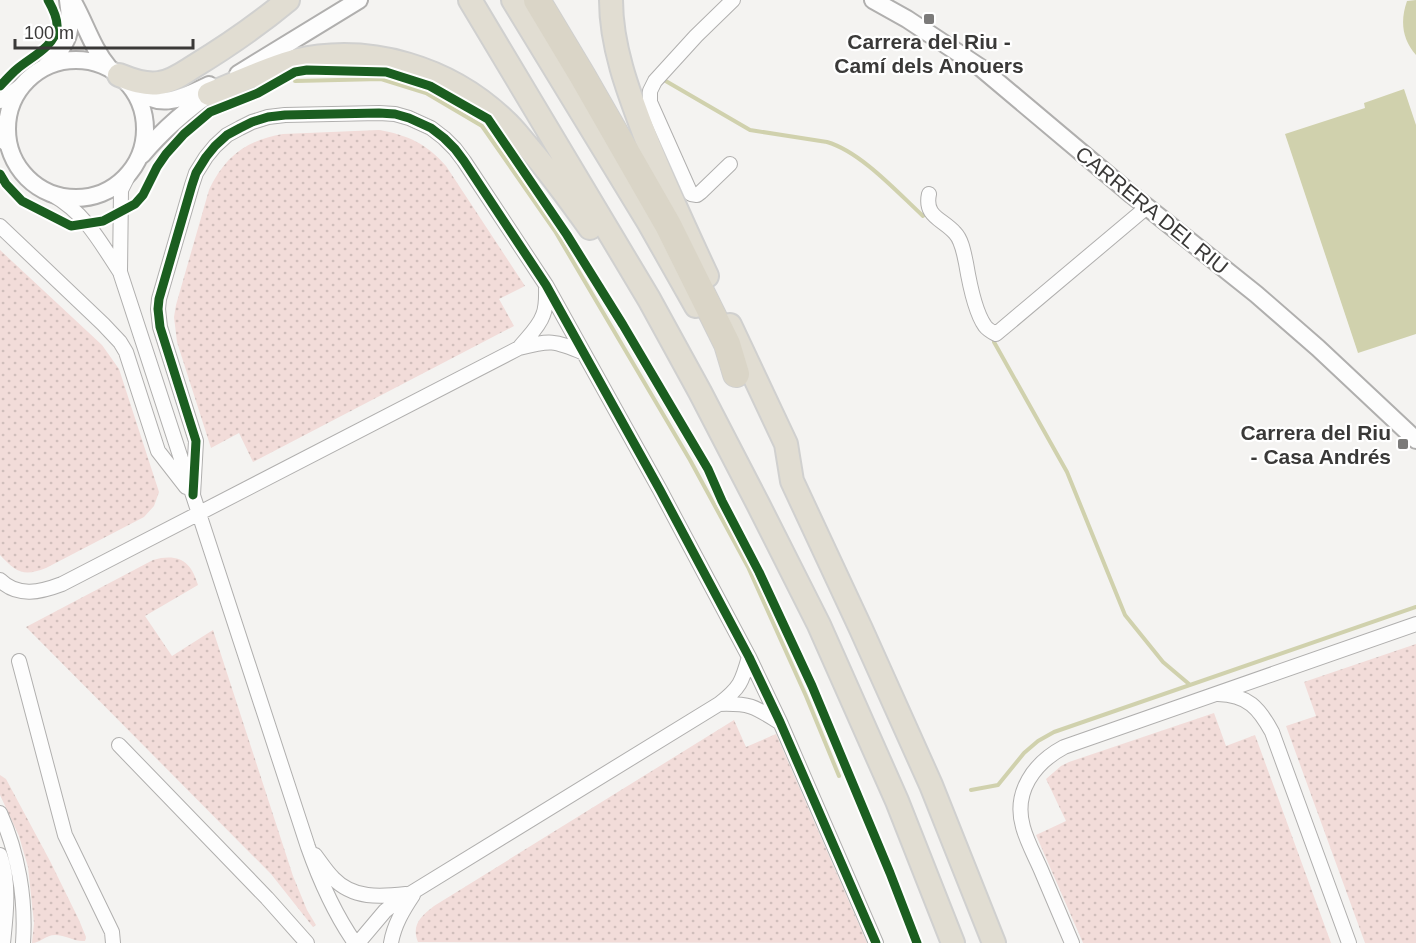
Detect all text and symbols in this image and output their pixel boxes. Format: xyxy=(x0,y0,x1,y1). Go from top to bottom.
scale bar xyxy=(15,12,194,50)
marker: Carrera del Riu - Camí dels Anouers xyxy=(922,12,936,26)
text: 100 m xyxy=(24,23,74,43)
place label: Carrera del Riu - Camí dels Anouers xyxy=(834,30,1024,77)
street label: CARRERA DEL RIU xyxy=(1071,141,1233,279)
place label: Carrera del Riu - Casa Andrés xyxy=(1240,421,1391,468)
marker: Carrera del Riu - Casa Andrés xyxy=(1396,437,1410,451)

